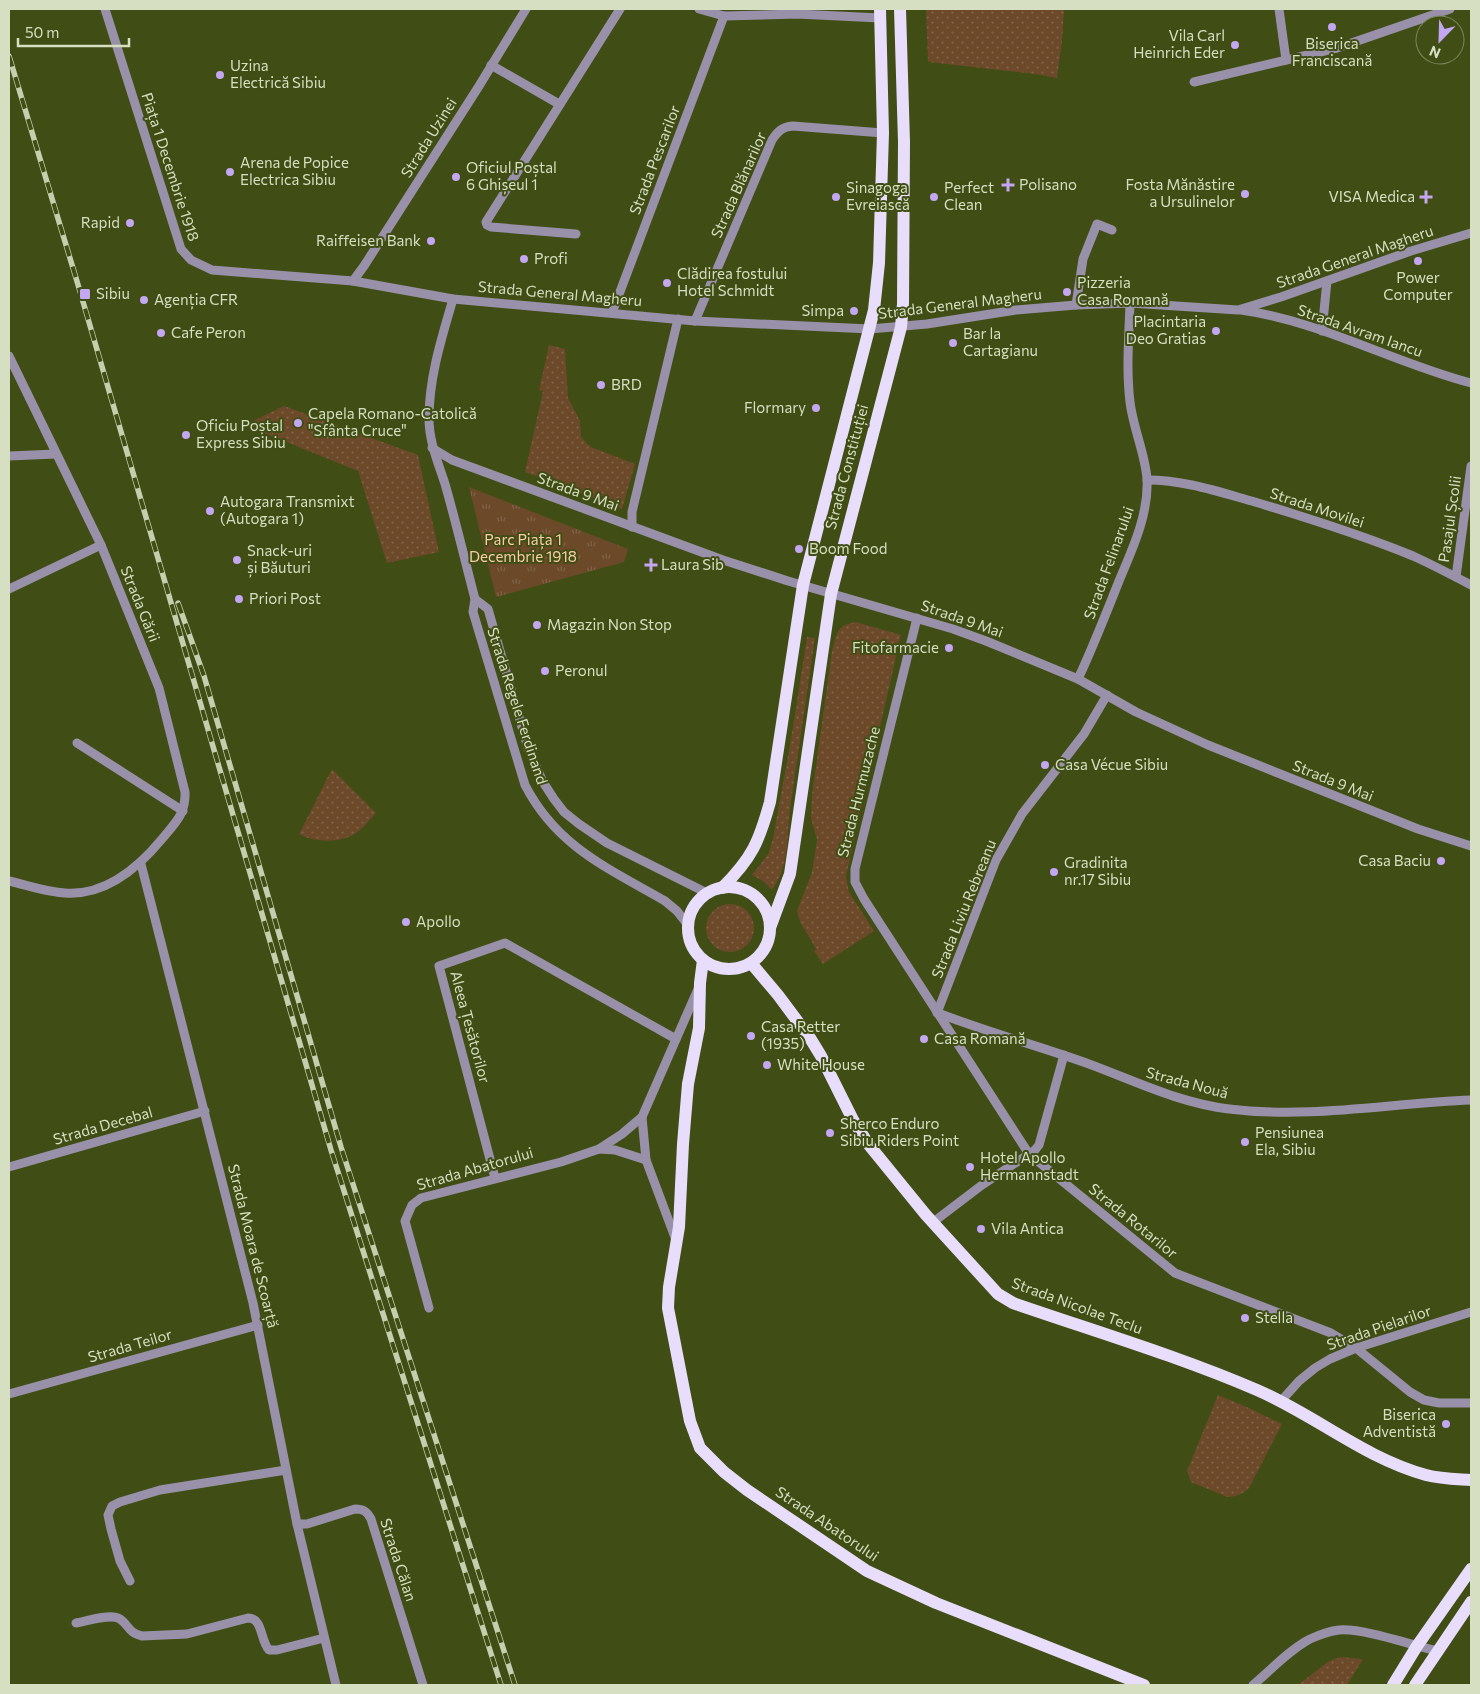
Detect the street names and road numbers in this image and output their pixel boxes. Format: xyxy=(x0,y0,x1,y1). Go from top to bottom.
street label: Piața 1 Decembrie 1918 xyxy=(137,90,203,244)
street label: Strada Uzinei xyxy=(397,94,460,181)
street label: Strada Pescarilor xyxy=(625,102,683,217)
street label: Strada Blănarilor xyxy=(707,129,770,240)
street label: Strada General Magheru xyxy=(1274,221,1435,291)
street label: Strada General Magheru xyxy=(477,277,643,309)
street label: Strada General Magheru xyxy=(877,284,1043,322)
street label: Strada Avram Iancu xyxy=(1295,300,1425,360)
street label: Strada Constituției xyxy=(821,402,873,532)
street label: Strada 9 Mai xyxy=(535,468,622,514)
street label: Pasajul Școlii xyxy=(1434,474,1466,564)
street label: Strada Movilei xyxy=(1268,483,1367,531)
street label: Strada Felinarului xyxy=(1079,504,1137,621)
street label: Strada Gării xyxy=(118,563,164,644)
street label: Strada 9 Mai xyxy=(919,596,1006,641)
street label: Strada Regele Ferdinand xyxy=(484,625,552,786)
street label: Strada Hurmuzache xyxy=(833,724,883,859)
street label: Strada 9 Mai xyxy=(1290,756,1377,804)
street label: Strada Liviu Rebreanu xyxy=(927,837,999,981)
street label: Aleea Țesătorilor xyxy=(445,969,495,1085)
street label: Strada Nouă xyxy=(1144,1062,1230,1102)
street label: Strada Decebal xyxy=(51,1102,155,1148)
street label: Strada Abatorului xyxy=(414,1143,535,1193)
street label: Strada Moara de Scoarță xyxy=(223,1162,283,1330)
street label: Strada Rotarilor xyxy=(1086,1179,1182,1261)
street label: Strada Nicolae Teclu xyxy=(1010,1273,1145,1337)
street label: Strada Pielarilor xyxy=(1324,1301,1433,1353)
street label: Strada Teilor xyxy=(85,1324,174,1366)
street label: Strada Abatorului xyxy=(773,1482,882,1564)
street label: Strada Călan xyxy=(377,1516,421,1603)

